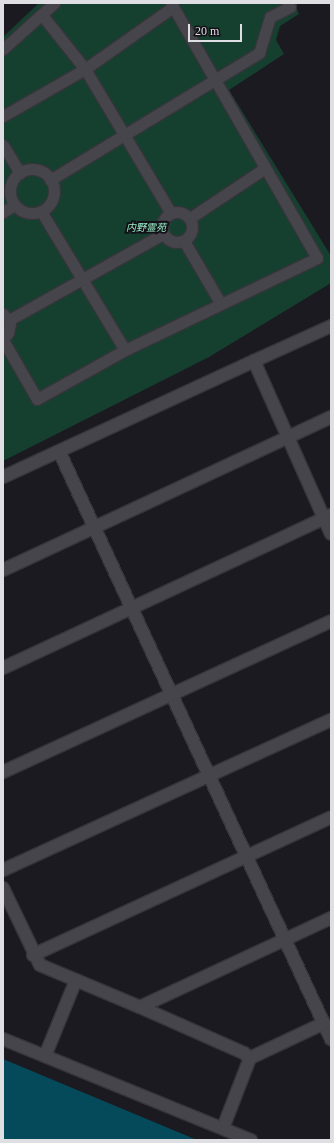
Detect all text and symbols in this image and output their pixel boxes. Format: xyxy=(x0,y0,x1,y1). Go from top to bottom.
scale bar xyxy=(190,16,244,42)
text: 20 m xyxy=(195,24,219,38)
park label: 内野霊苑 xyxy=(126,222,166,234)

